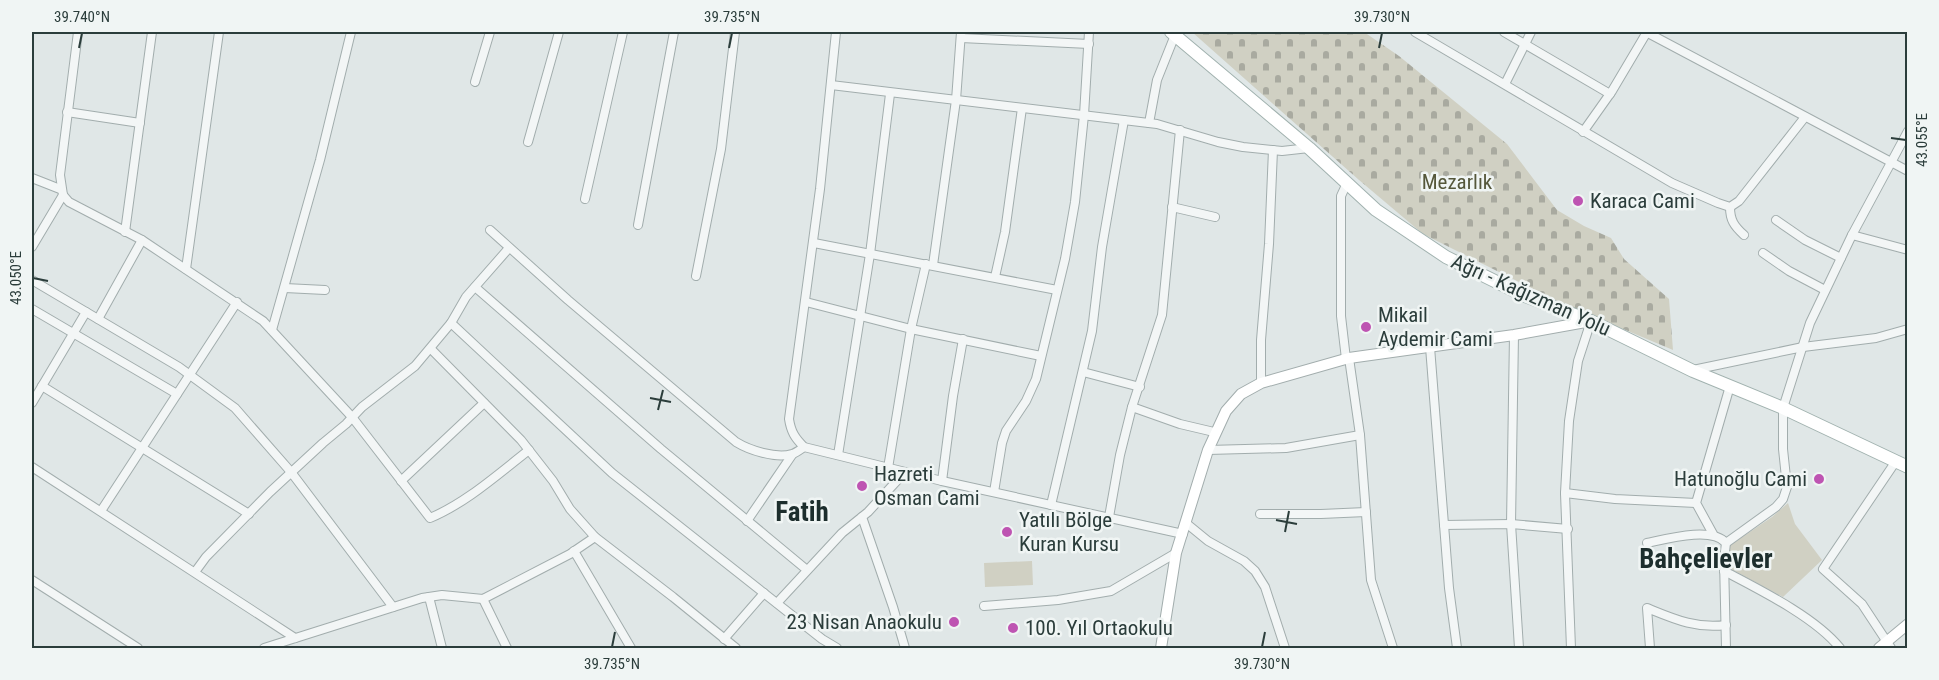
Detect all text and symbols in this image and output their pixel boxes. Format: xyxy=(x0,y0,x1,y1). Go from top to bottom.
text: 39.740°N xyxy=(54,8,110,26)
text: 39.735°N xyxy=(704,8,760,26)
text: 39.730°N xyxy=(1354,8,1410,26)
text: 43.055°E xyxy=(1913,113,1931,167)
park label: Mezarlık xyxy=(1422,170,1493,194)
place label: Karaca Cami xyxy=(1590,189,1695,213)
marker: Karaca Cami xyxy=(1571,194,1585,208)
street label: Ağrı - Kağızman Yolu xyxy=(1448,249,1614,341)
text: 43.050°E xyxy=(7,251,25,305)
place label: Mikail Aydemir Cami xyxy=(1378,303,1493,351)
marker: Mikail Aydemir Cami xyxy=(1359,320,1373,334)
place label: Hazreti Osman Cami xyxy=(874,462,980,510)
place label: Hatunoğlu Cami xyxy=(1674,467,1807,491)
marker: Hatunoğlu Cami xyxy=(1812,472,1826,486)
marker: Hazreti Osman Cami xyxy=(855,479,869,493)
district label: Fatih xyxy=(775,496,829,528)
place label: Yatılı Bölge Kuran Kursu xyxy=(1019,508,1119,556)
marker: Yatılı Bölge Kuran Kursu xyxy=(1000,525,1014,539)
district label: Bahçelievler xyxy=(1639,543,1773,575)
place label: 23 Nisan Anaokulu xyxy=(787,610,942,634)
marker: 23 Nisan Anaokulu xyxy=(947,615,961,629)
place label: 100. Yıl Ortaokulu xyxy=(1025,616,1173,640)
marker: 100. Yıl Ortaokulu xyxy=(1006,621,1020,635)
text: 39.735°N xyxy=(584,655,640,673)
text: 39.730°N xyxy=(1234,655,1290,673)

